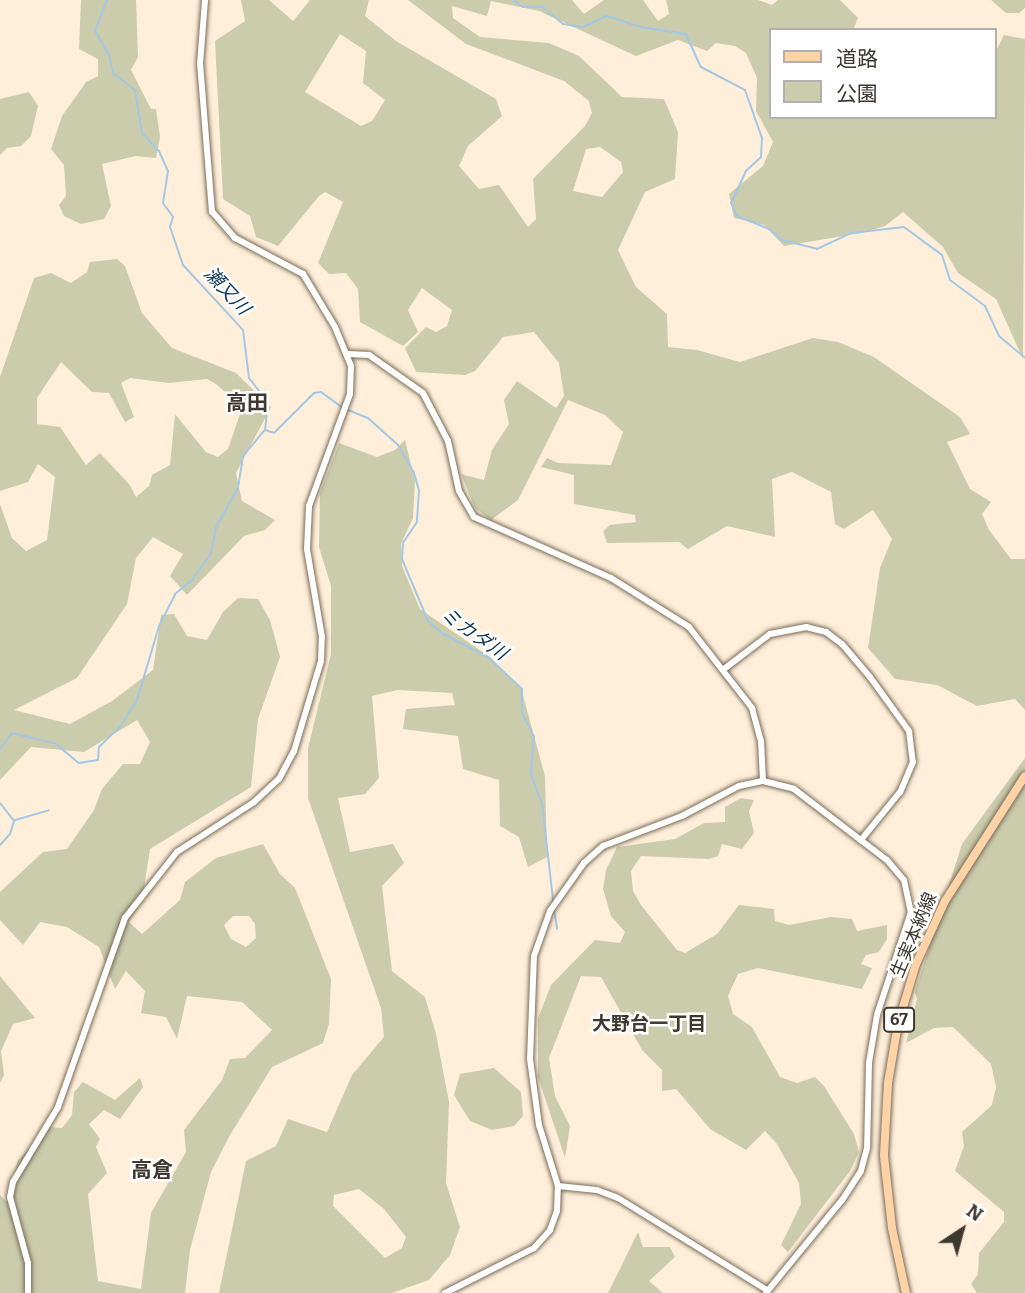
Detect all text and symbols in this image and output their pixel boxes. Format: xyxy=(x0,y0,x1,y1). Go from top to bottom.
legend xyxy=(769,28,997,119)
text: 道路 xyxy=(836,46,878,72)
text: 公園 xyxy=(836,81,878,107)
water label: 瀬又川 xyxy=(199,262,255,320)
district label: 高田 xyxy=(226,390,268,416)
water label: ミカダ川 xyxy=(436,603,512,665)
street label: 生実本納線 xyxy=(886,889,942,981)
road number: 67 xyxy=(881,1008,916,1032)
district label: 大野台一丁目 xyxy=(592,1013,706,1035)
district label: 高倉 xyxy=(131,1157,173,1183)
north arrow xyxy=(927,1195,997,1265)
text: N xyxy=(962,1199,987,1226)

